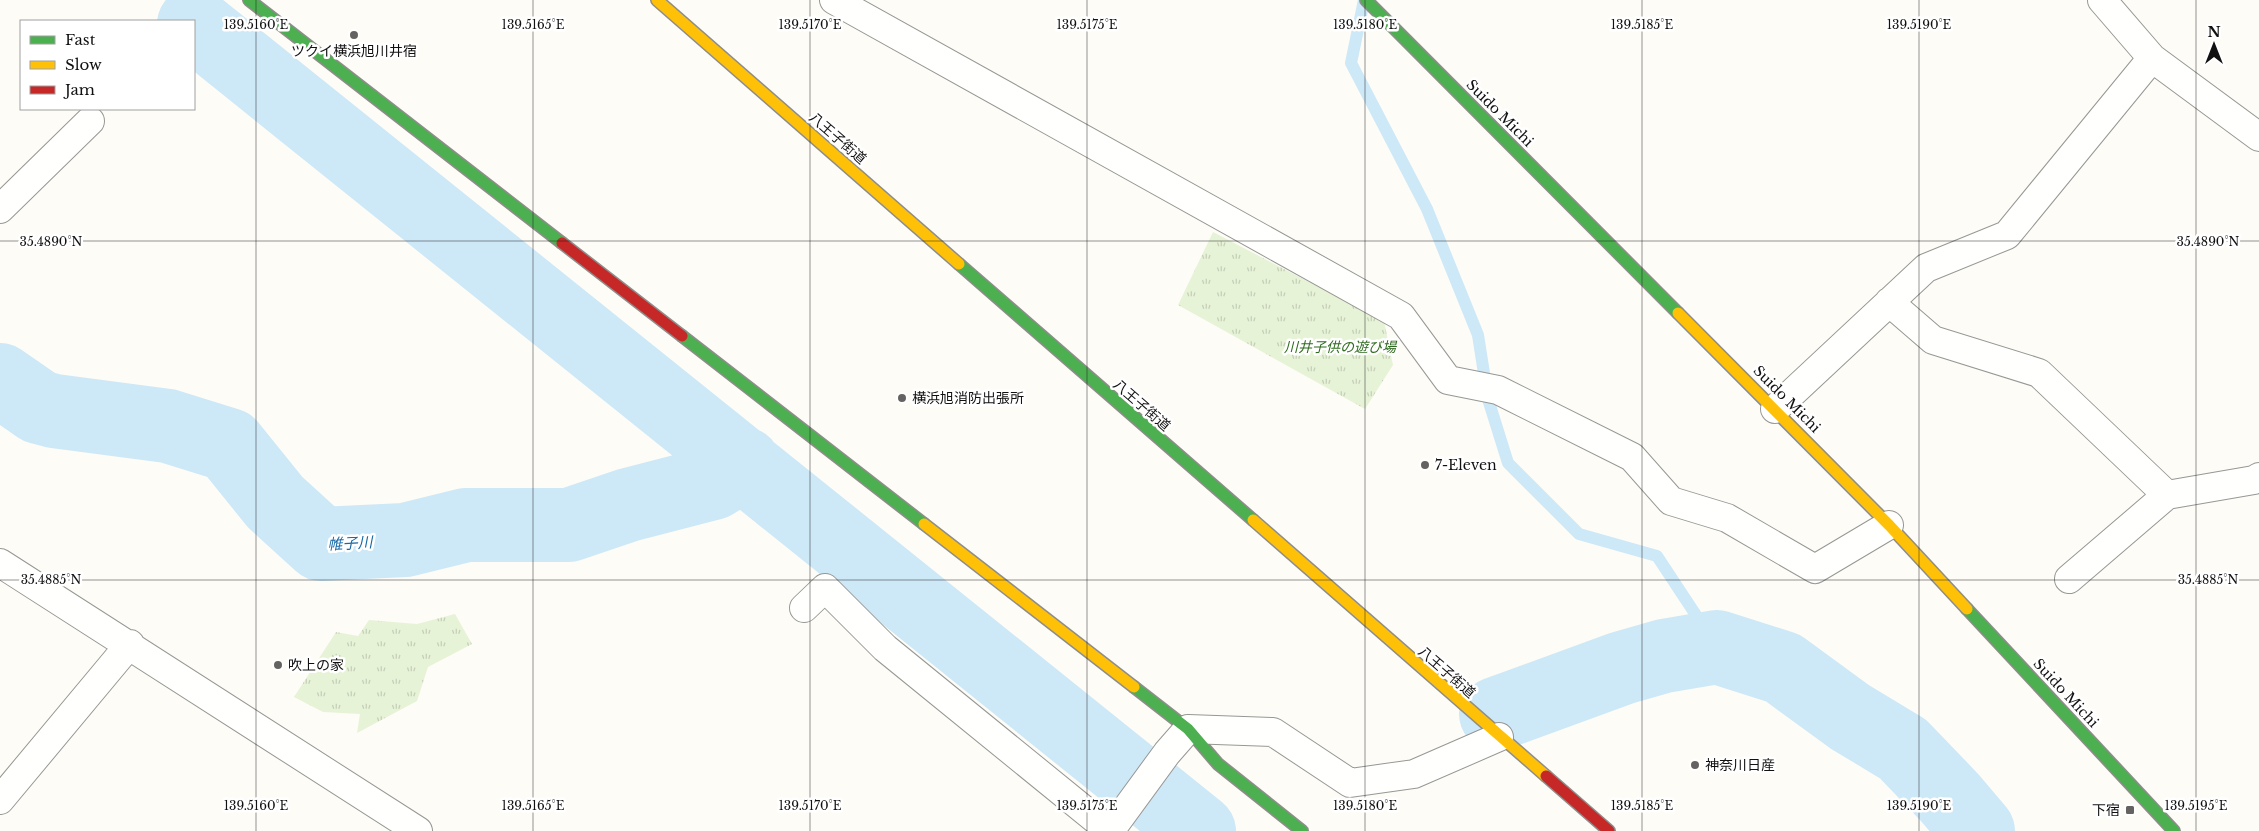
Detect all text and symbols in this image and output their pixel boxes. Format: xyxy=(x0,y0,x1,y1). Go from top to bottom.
text: 139.5160°E xyxy=(224,17,289,32)
text: 139.5165°E xyxy=(502,17,565,32)
text: 139.5170°E xyxy=(779,17,842,32)
text: 139.5175°E xyxy=(1056,17,1118,32)
text: 139.5180°E xyxy=(1333,17,1397,32)
text: 139.5185°E xyxy=(1611,17,1674,32)
text: 139.5190°E xyxy=(1887,17,1952,32)
legend xyxy=(20,20,195,110)
north arrow xyxy=(2189,20,2239,70)
text: N xyxy=(2207,23,2221,41)
marker: ツクイ横浜旭川井宿 xyxy=(348,29,360,41)
text: Fast xyxy=(65,30,96,49)
place label: ツクイ横浜旭川井宿 xyxy=(291,42,417,60)
text: Slow xyxy=(65,55,102,74)
street label: Suido Michi xyxy=(1463,76,1538,151)
text: Jam xyxy=(63,80,95,99)
street label: 八王子街道 xyxy=(806,108,870,168)
text: 35.4890°N xyxy=(20,234,83,249)
text: 35.4890°N xyxy=(2177,234,2240,249)
park label: 川井子供の遊び場 xyxy=(1284,338,1398,356)
street label: Suido Michi xyxy=(1750,362,1825,437)
street label: 八王子街道 xyxy=(1110,375,1174,435)
place label: 横浜旭消防出張所 xyxy=(912,389,1024,407)
marker: 横浜旭消防出張所 xyxy=(896,392,908,404)
place label: 7-Eleven xyxy=(1435,456,1497,474)
marker: 7-Eleven xyxy=(1419,459,1431,471)
water label: 帷子川 xyxy=(327,532,375,554)
text: 35.4885°N xyxy=(21,572,81,587)
text: 35.4885°N xyxy=(2178,572,2238,587)
street label: 八王子街道 xyxy=(1415,642,1479,702)
street label: Suido Michi xyxy=(2029,655,2103,731)
place label: 吹上の家 xyxy=(288,656,344,674)
marker: 吹上の家 xyxy=(272,659,284,671)
place label: 神奈川日産 xyxy=(1705,756,1775,774)
marker: 神奈川日産 xyxy=(1689,759,1701,771)
text: 139.5160°E xyxy=(224,798,289,813)
text: 139.5165°E xyxy=(502,798,565,813)
text: 139.5170°E xyxy=(779,798,842,813)
text: 139.5175°E xyxy=(1056,798,1118,813)
text: 139.5180°E xyxy=(1333,798,1397,813)
text: 139.5185°E xyxy=(1611,798,1674,813)
text: 139.5190°E xyxy=(1887,798,1952,813)
text: 139.5195°E xyxy=(2165,798,2228,813)
place label: 下宿 xyxy=(2092,801,2120,819)
marker: 下宿 xyxy=(2124,804,2136,816)

